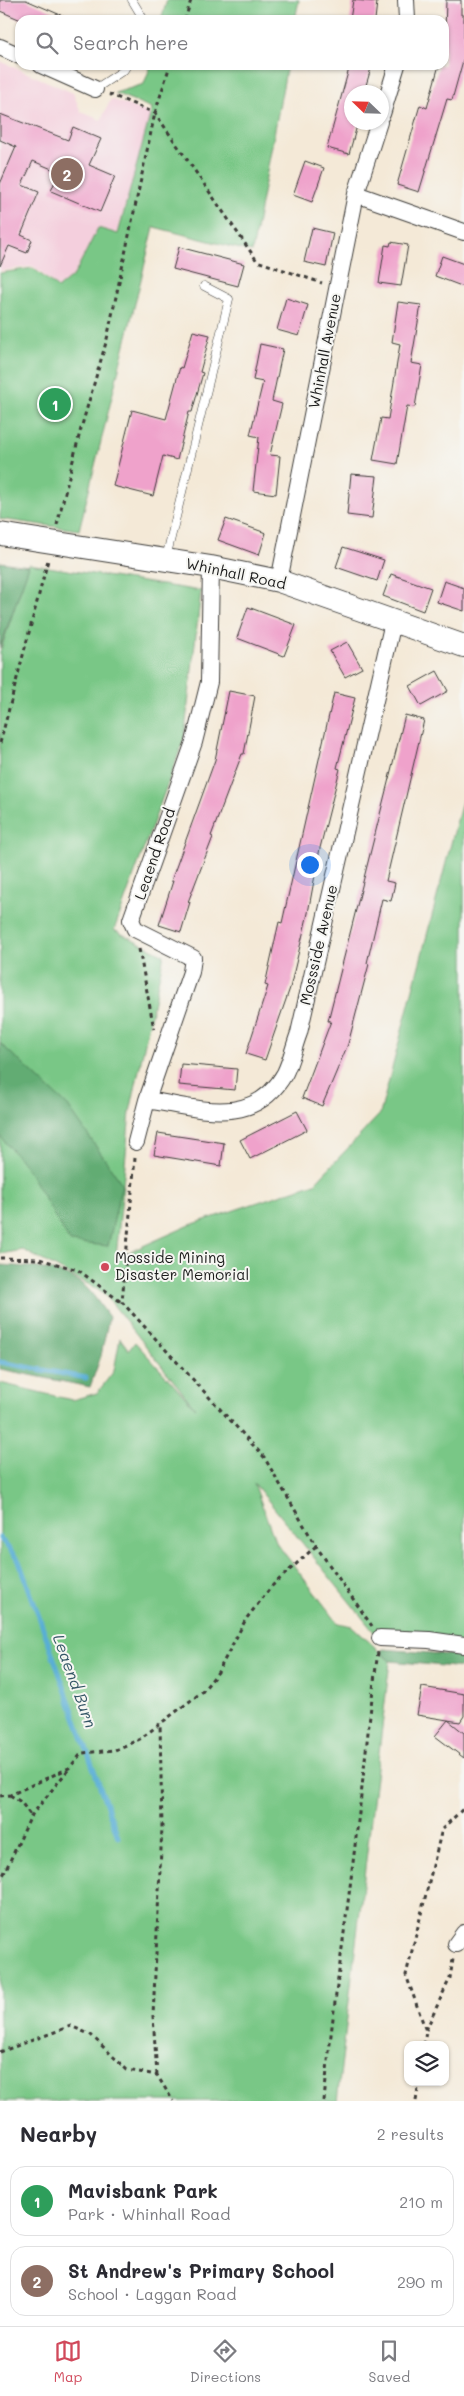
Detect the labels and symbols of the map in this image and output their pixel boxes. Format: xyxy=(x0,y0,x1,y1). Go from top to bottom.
north arrow xyxy=(344,85,389,130)
pin: 2 xyxy=(51,155,83,193)
street label: Whinhall Avenue xyxy=(303,292,345,410)
pin: 1 xyxy=(39,385,71,423)
street label: Whinhall Road xyxy=(184,553,288,593)
street label: Leaend Road xyxy=(129,805,179,902)
your location xyxy=(297,852,323,878)
street label: Mossside Avenue xyxy=(294,883,342,1007)
place label: Mosside Mining Disaster Memorial xyxy=(115,1247,249,1284)
marker: Mosside Mining Disaster Memorial xyxy=(99,1261,111,1273)
water label: Leaend Burn xyxy=(49,1631,102,1731)

